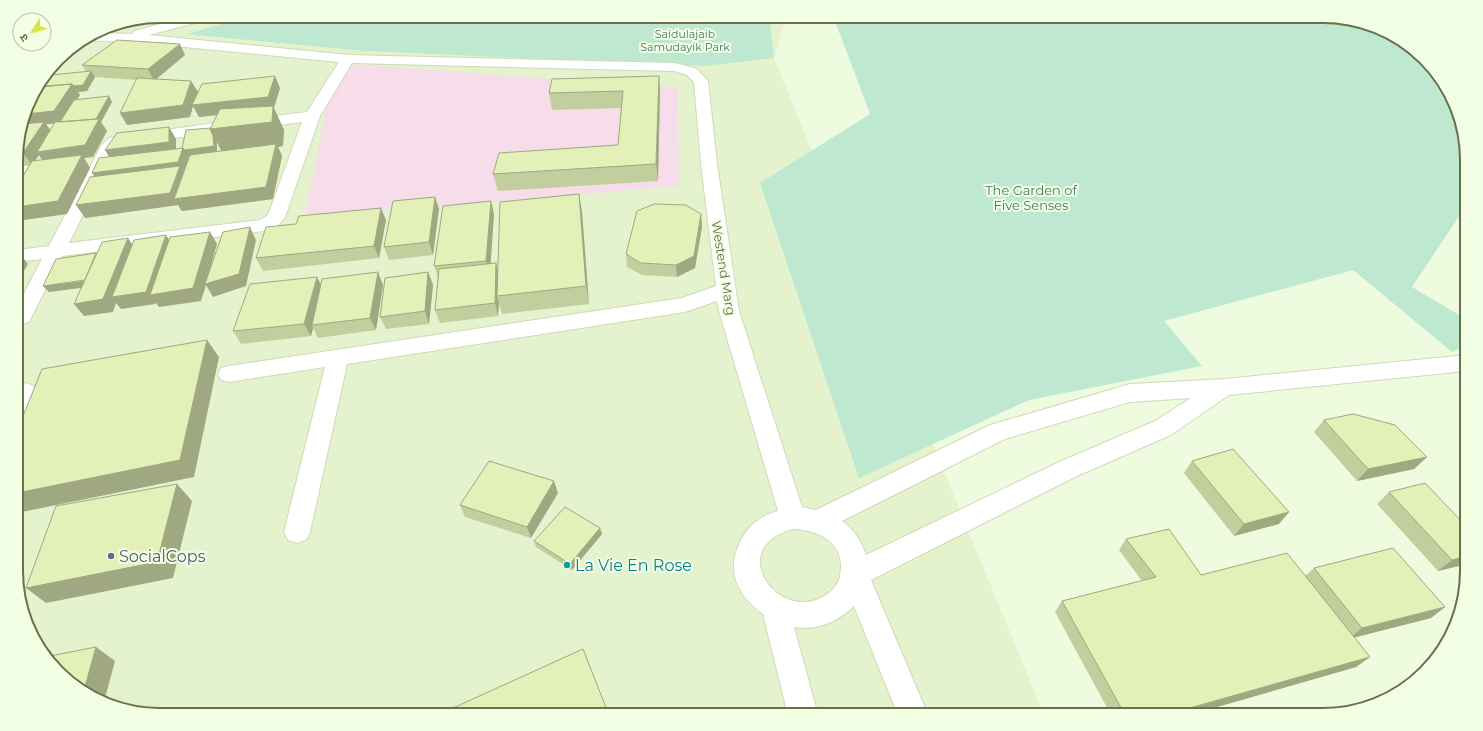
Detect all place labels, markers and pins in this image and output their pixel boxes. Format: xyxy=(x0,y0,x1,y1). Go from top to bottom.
place label: SocialCops xyxy=(119,547,206,566)
marker: SocialCops xyxy=(106,551,116,561)
place label: La Vie En Rose xyxy=(575,556,692,575)
marker: La Vie En Rose xyxy=(562,560,572,570)

